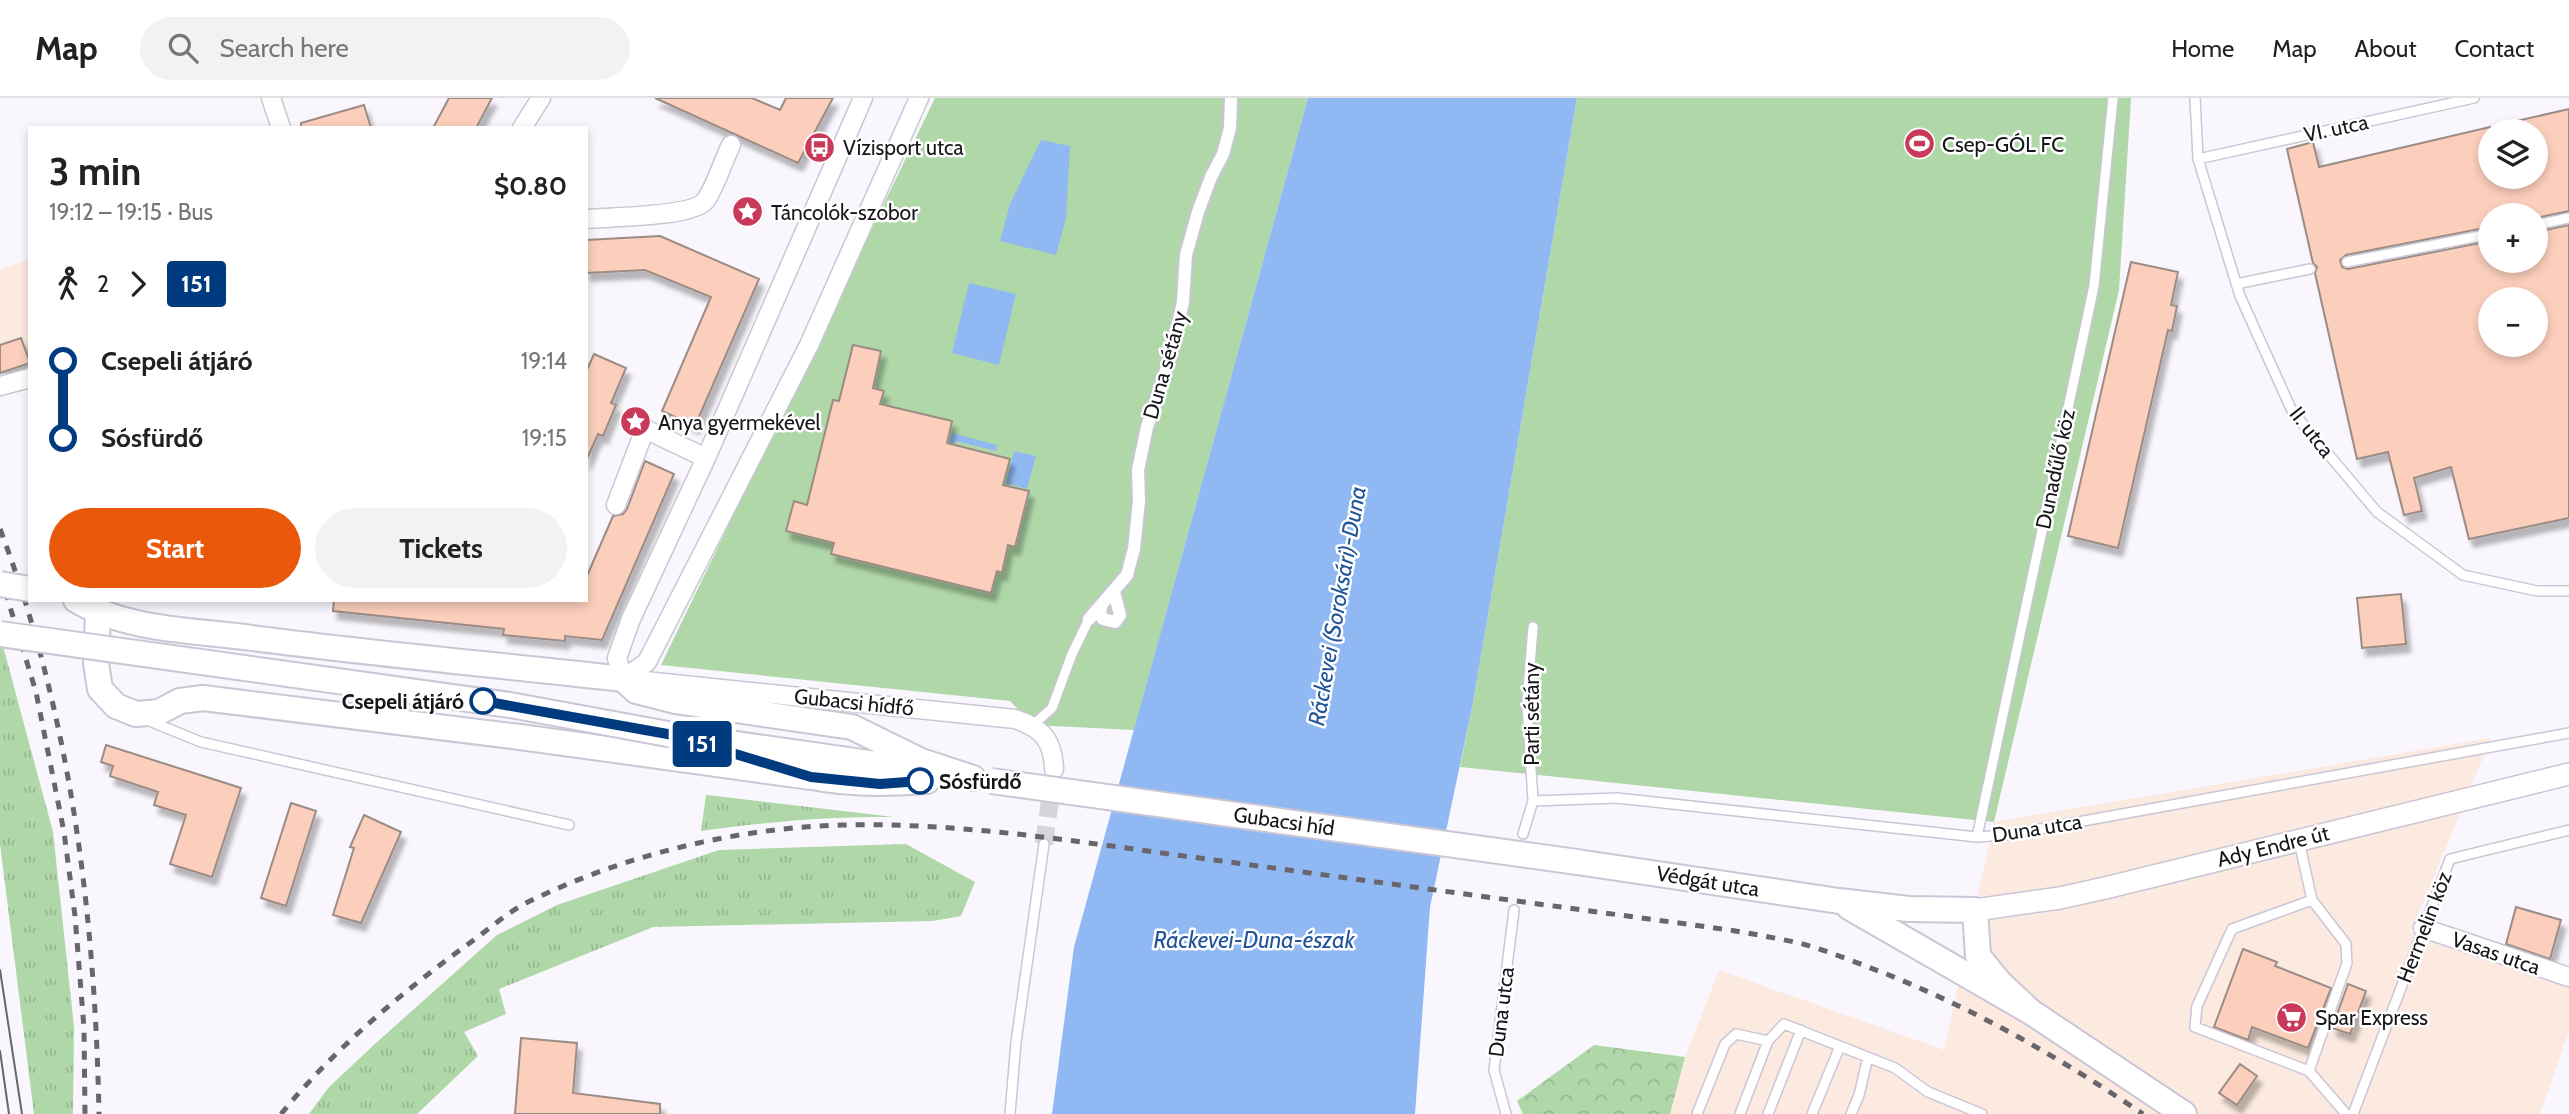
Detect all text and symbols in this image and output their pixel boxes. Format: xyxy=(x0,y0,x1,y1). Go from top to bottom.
search box xyxy=(140,17,630,80)
text: Map xyxy=(35,28,98,68)
icon: search xyxy=(164,29,202,67)
text: Search here xyxy=(220,32,349,64)
text: Home xyxy=(2171,34,2234,63)
text: Map xyxy=(2272,34,2317,63)
text: About xyxy=(2355,34,2417,63)
text: Contact xyxy=(2455,34,2534,63)
street label: VI. utca xyxy=(2302,109,2370,147)
map controls xyxy=(2478,119,2548,357)
button: layers xyxy=(2478,119,2548,189)
sports icon: Csep-GÓL FC xyxy=(1902,127,1936,161)
bus stop icon: Vízisport utca xyxy=(803,130,837,164)
place label: Csep-GÓL FC xyxy=(1942,132,2064,157)
place label: Vízisport utca xyxy=(843,135,964,160)
text: 3 min xyxy=(49,148,141,195)
text: $0.80 xyxy=(494,170,567,202)
place icon: Táncolók-szobor xyxy=(731,195,765,229)
text: 19:12 – 19:15 · Bus xyxy=(49,198,213,226)
place label: Táncolók-szobor xyxy=(771,200,918,225)
button: + xyxy=(2478,203,2548,273)
icon: walk xyxy=(49,265,87,303)
icon: forward xyxy=(119,265,157,303)
text: 151 xyxy=(181,269,212,298)
text: 2 xyxy=(97,270,109,298)
button: − xyxy=(2478,287,2548,357)
street label: Duna sétány xyxy=(1138,308,1192,422)
text: Csepeli átjáró xyxy=(101,345,252,377)
text: 19:14 xyxy=(521,347,567,375)
street label: II. utca xyxy=(2284,402,2340,462)
place icon: Anya gyermekével xyxy=(618,405,652,439)
street label: Dunadűlő köz xyxy=(2030,407,2080,531)
place label: Anya gyermekével xyxy=(658,410,821,435)
text: Sósfürdő xyxy=(101,422,203,454)
text: 19:15 xyxy=(522,424,567,452)
water label: Ráckevei (Soroksári)-Duna xyxy=(1302,484,1372,728)
button: Start xyxy=(49,508,301,588)
button: Tickets xyxy=(315,508,567,588)
street label: Parti sétány xyxy=(1519,662,1544,766)
street label: Gubacsi hídfő xyxy=(793,683,915,721)
marker: Csepeli átjáró xyxy=(470,688,496,714)
place label: Csepeli átjáró xyxy=(342,689,464,714)
line badge: 151 xyxy=(662,721,742,767)
text: 151 xyxy=(687,729,717,758)
marker: Sósfürdő xyxy=(907,768,933,794)
place label: Sósfürdő xyxy=(939,769,1021,794)
street label: Gubacsi híd xyxy=(1232,802,1336,840)
street label: Duna utca xyxy=(1990,809,2084,847)
street label: Ady Endre út xyxy=(2214,820,2332,872)
street label: Védgát utca xyxy=(1655,861,1761,901)
street label: Hermelin köz xyxy=(2391,868,2457,986)
water label: Ráckevei-Duna-észak xyxy=(1154,926,1356,954)
street label: Vasas utca xyxy=(2449,926,2543,980)
street label: Duna utca xyxy=(1483,966,1519,1058)
supermarket icon: Spar Express xyxy=(2275,1000,2309,1034)
place label: Spar Express xyxy=(2315,1005,2428,1030)

